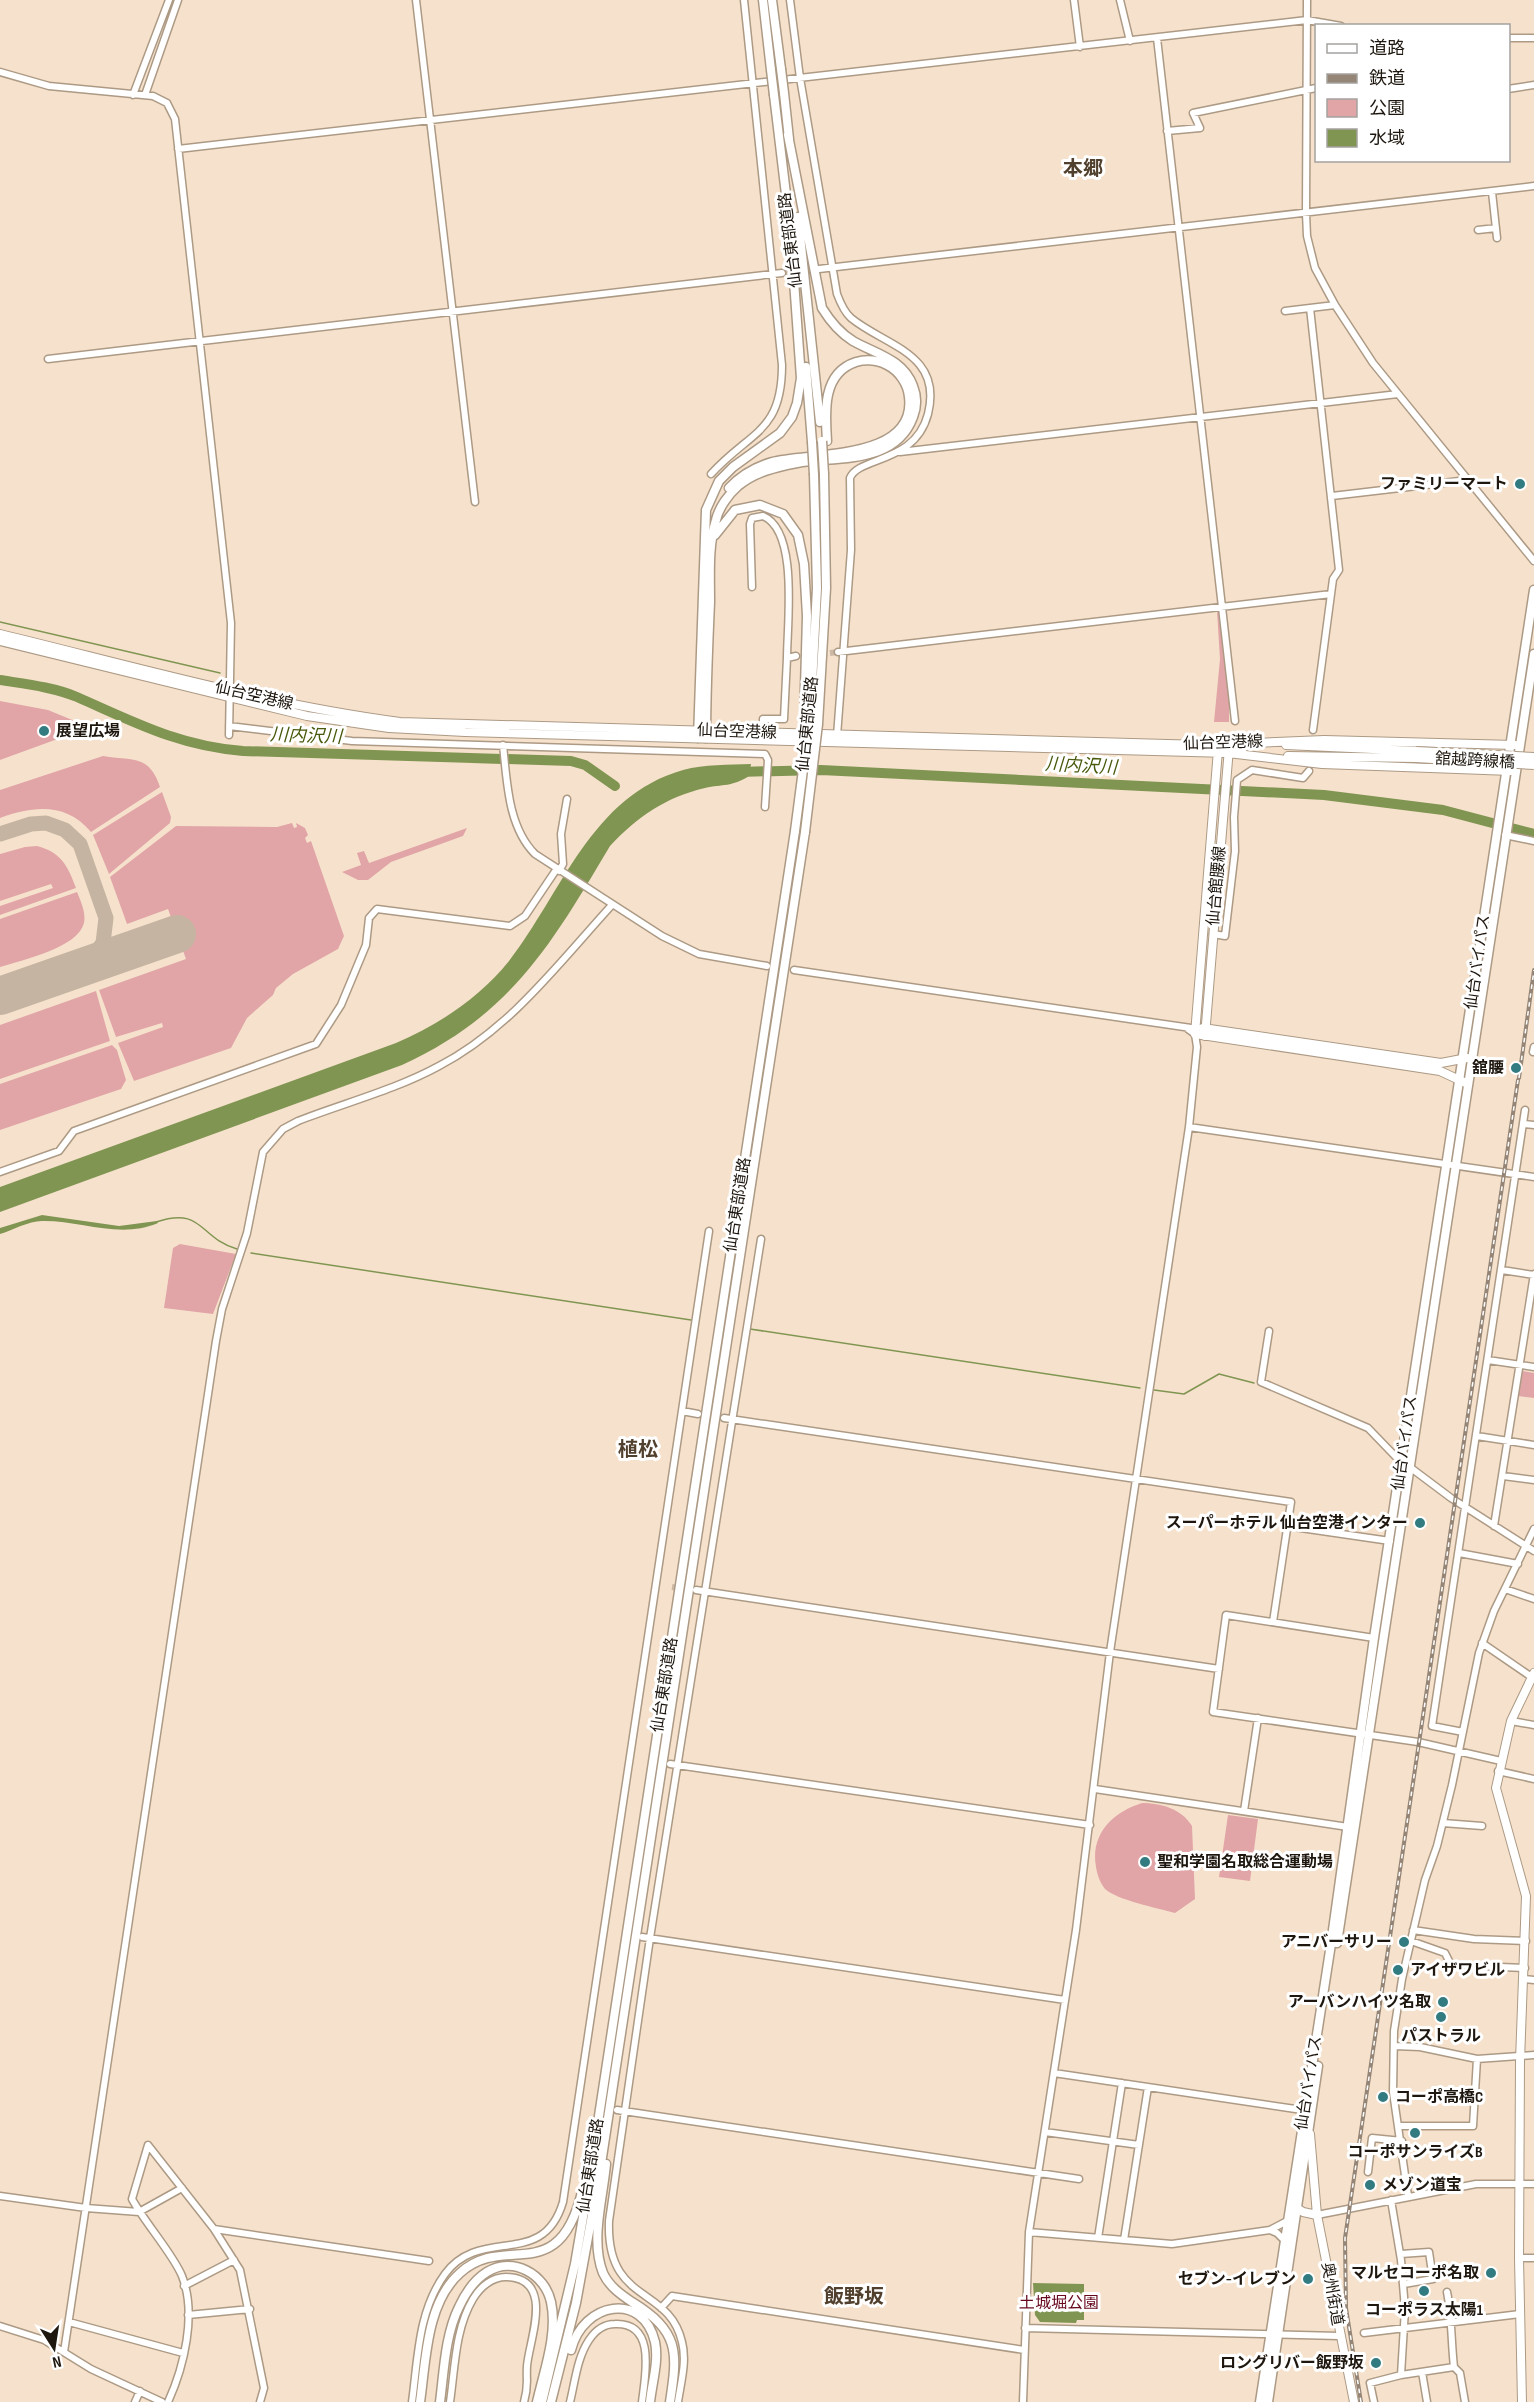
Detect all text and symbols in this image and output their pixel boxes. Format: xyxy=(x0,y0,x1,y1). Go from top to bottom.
legend xyxy=(1315,24,1510,162)
text: 道路 xyxy=(1369,38,1405,59)
text: 鉄道 xyxy=(1369,68,1405,89)
text: 公園 xyxy=(1369,98,1405,119)
text: 水域 xyxy=(1369,128,1405,149)
district label: 本郷 xyxy=(1063,157,1103,181)
street label: 仙台東部道路 xyxy=(776,191,806,289)
place label: ファミリーマート xyxy=(1380,475,1508,494)
marker: ファミリーマート xyxy=(1513,477,1527,491)
street label: 仙台東部道路 xyxy=(794,675,822,773)
street label: 仙台空港線 xyxy=(213,678,295,714)
street label: 仙台空港線 xyxy=(697,721,777,743)
place label: 展望広場 xyxy=(56,722,120,741)
marker: 展望広場 xyxy=(37,724,51,738)
water label: 川内沢川 xyxy=(270,724,344,748)
street label: 仙台空港線 xyxy=(1183,732,1263,754)
street label: 舘越跨線橋 xyxy=(1435,749,1515,773)
water label: 川内沢川 xyxy=(1044,754,1119,778)
street label: 仙台館腰線 xyxy=(1204,845,1230,927)
street label: 仙台バイパス xyxy=(1462,913,1494,1011)
place label: 舘腰 xyxy=(1472,1059,1504,1078)
marker: 舘腰 xyxy=(1509,1061,1523,1075)
street label: 仙台東部道路 xyxy=(721,1156,755,1254)
street label: 仙台バイパス xyxy=(1389,1394,1421,1492)
district label: 植松 xyxy=(618,1438,658,1462)
place label: スーパーホテル 仙台空港インター xyxy=(1166,1514,1408,1533)
marker: スーパーホテル 仙台空港インター xyxy=(1413,1516,1427,1530)
street label: 仙台東部道路 xyxy=(648,1636,682,1734)
place label: 聖和学園名取総合運動場 xyxy=(1157,1852,1333,1872)
marker: 聖和学園名取総合運動場 xyxy=(1138,1855,1152,1869)
place label: アニバーサリー xyxy=(1281,1933,1392,1952)
marker: アニバーサリー xyxy=(1397,1935,1411,1949)
place label: アイザワビル xyxy=(1410,1961,1505,1980)
marker: アイザワビル xyxy=(1391,1963,1405,1977)
place label: アーバンハイツ名取 xyxy=(1288,1993,1431,2012)
marker: アーバンハイツ名取 xyxy=(1436,1995,1450,2009)
marker: パストラル xyxy=(1434,2010,1448,2024)
place label: パストラル xyxy=(1401,2027,1481,2046)
street label: 仙台バイパス xyxy=(1292,2034,1326,2132)
place label: コーポ高橋C xyxy=(1395,2088,1483,2107)
marker: コーポ高橋C xyxy=(1376,2090,1390,2104)
street label: 仙台東部道路 xyxy=(574,2117,608,2215)
marker: コーポサンライズB xyxy=(1408,2126,1422,2140)
place label: コーポサンライズB xyxy=(1347,2143,1483,2162)
place label: メゾン道宝 xyxy=(1382,2176,1462,2195)
marker: メゾン道宝 xyxy=(1363,2178,1377,2192)
street label: 奥州街道 xyxy=(1317,2261,1347,2327)
place label: マルセコーポ名取 xyxy=(1351,2264,1479,2283)
marker: マルセコーポ名取 xyxy=(1484,2266,1498,2280)
place label: セブン-イレブン xyxy=(1178,2270,1296,2289)
marker: セブン-イレブン xyxy=(1301,2272,1315,2286)
marker: コーポラス太陽1 xyxy=(1417,2284,1431,2298)
district label: 飯野坂 xyxy=(824,2285,884,2309)
park label: 土城堀公園 xyxy=(1019,2294,1099,2313)
place label: コーポラス太陽1 xyxy=(1365,2301,1484,2320)
north arrow xyxy=(24,2318,84,2378)
text: N xyxy=(51,2351,63,2371)
place label: ロングリバー飯野坂 xyxy=(1220,2353,1364,2373)
marker: ロングリバー飯野坂 xyxy=(1369,2356,1383,2370)

